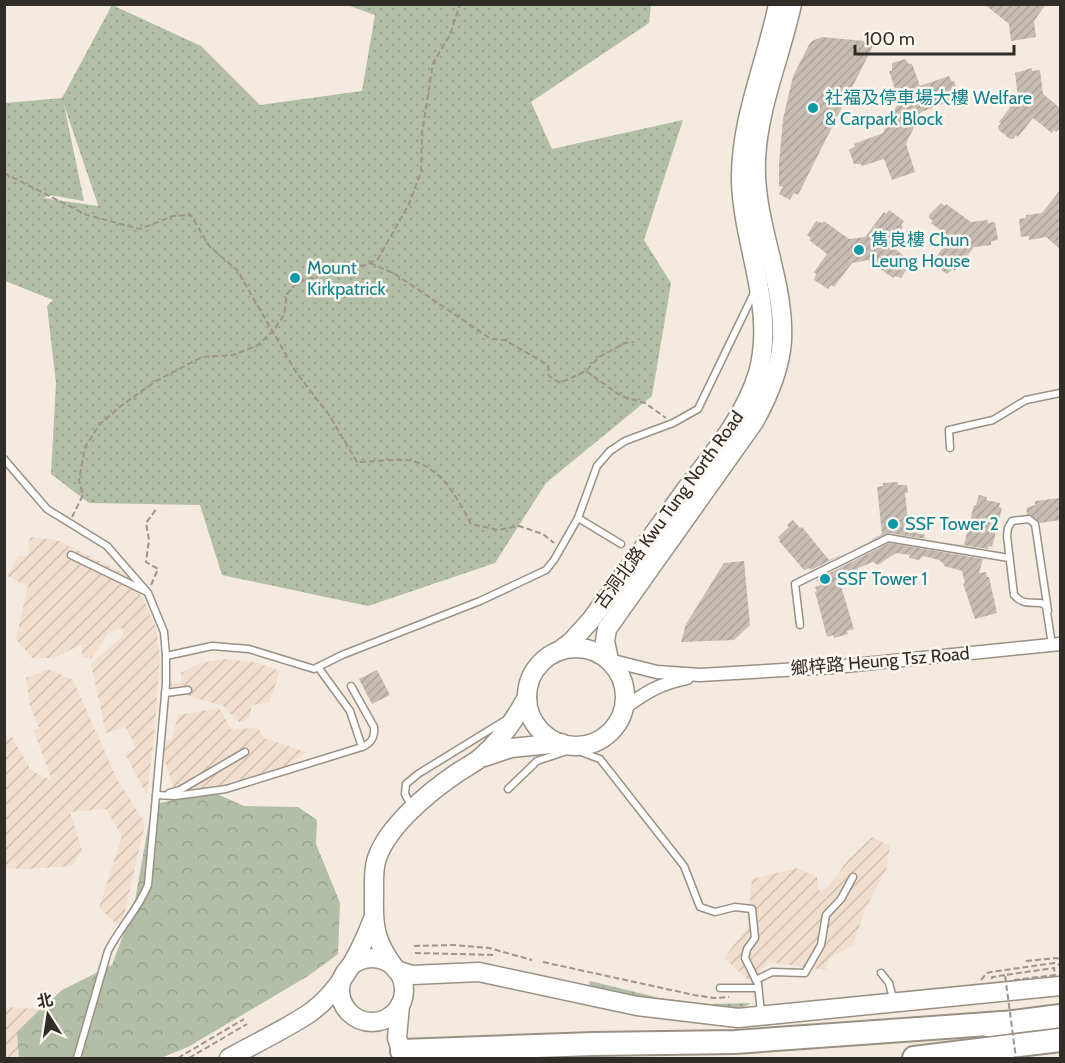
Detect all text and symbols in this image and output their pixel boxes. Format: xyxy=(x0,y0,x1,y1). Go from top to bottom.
scale bar xyxy=(855,18,1014,56)
text: 100 m xyxy=(864,28,915,50)
place label: 社福及停車場大樓 Welfare & Carpark Block xyxy=(825,87,1032,130)
marker: 社福及停車場大樓 Welfare & Carpark Block xyxy=(806,101,820,115)
place label: 雋良樓 Chun Leung House xyxy=(871,229,970,272)
marker: 雋良樓 Chun Leung House xyxy=(852,243,866,257)
place label: Mount Kirkpatrick xyxy=(307,257,386,300)
marker: Mount Kirkpatrick xyxy=(288,271,302,285)
street label: 古洞北路 Kwu Tung North Road xyxy=(590,407,748,613)
place label: SSF Tower 2 xyxy=(905,513,999,535)
marker: SSF Tower 2 xyxy=(886,517,900,531)
place label: SSF Tower 1 xyxy=(837,568,927,590)
marker: SSF Tower 1 xyxy=(818,572,832,586)
street label: 鄉梓路 Heung Tsz Road xyxy=(789,642,971,680)
north arrow xyxy=(18,985,78,1045)
text: 北 xyxy=(35,990,55,1012)

